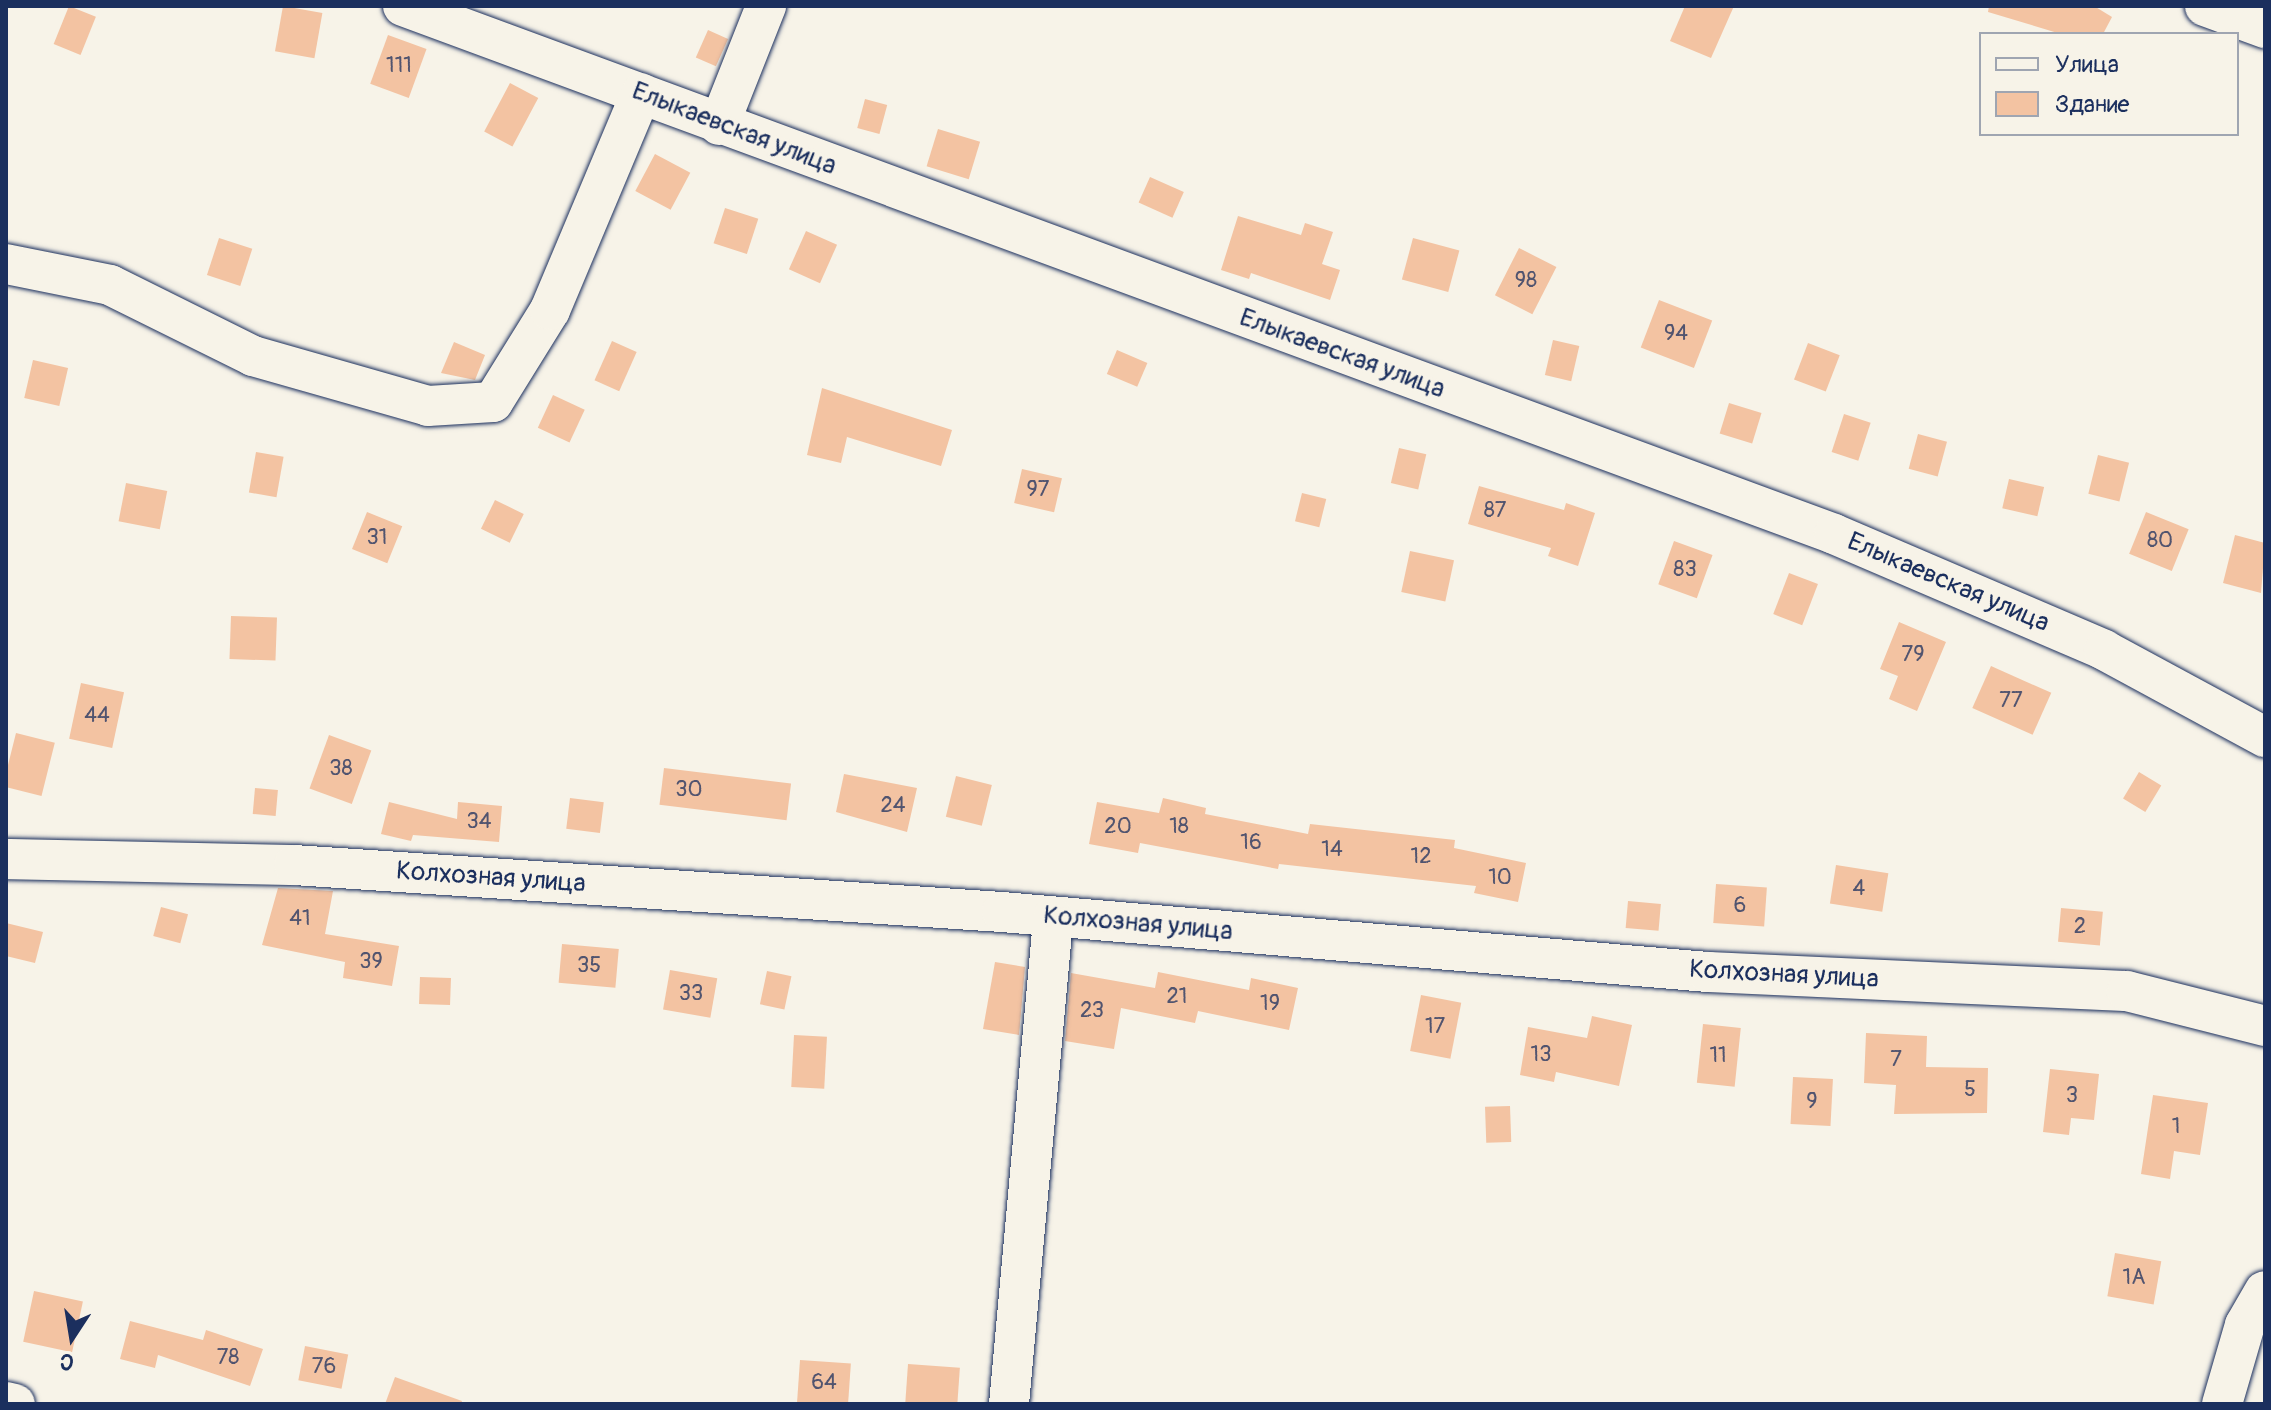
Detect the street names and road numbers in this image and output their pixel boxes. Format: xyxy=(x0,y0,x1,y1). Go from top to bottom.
street label: Елыкаевская улица xyxy=(627,76,841,182)
street label: Елыкаевская улица xyxy=(1235,302,1449,406)
street label: Елыкаевская улица xyxy=(1842,526,2054,640)
street label: Колхозная улица xyxy=(395,856,587,900)
street label: Колхозная улица xyxy=(1042,900,1234,948)
street label: Колхозная улица xyxy=(1688,954,1880,996)

